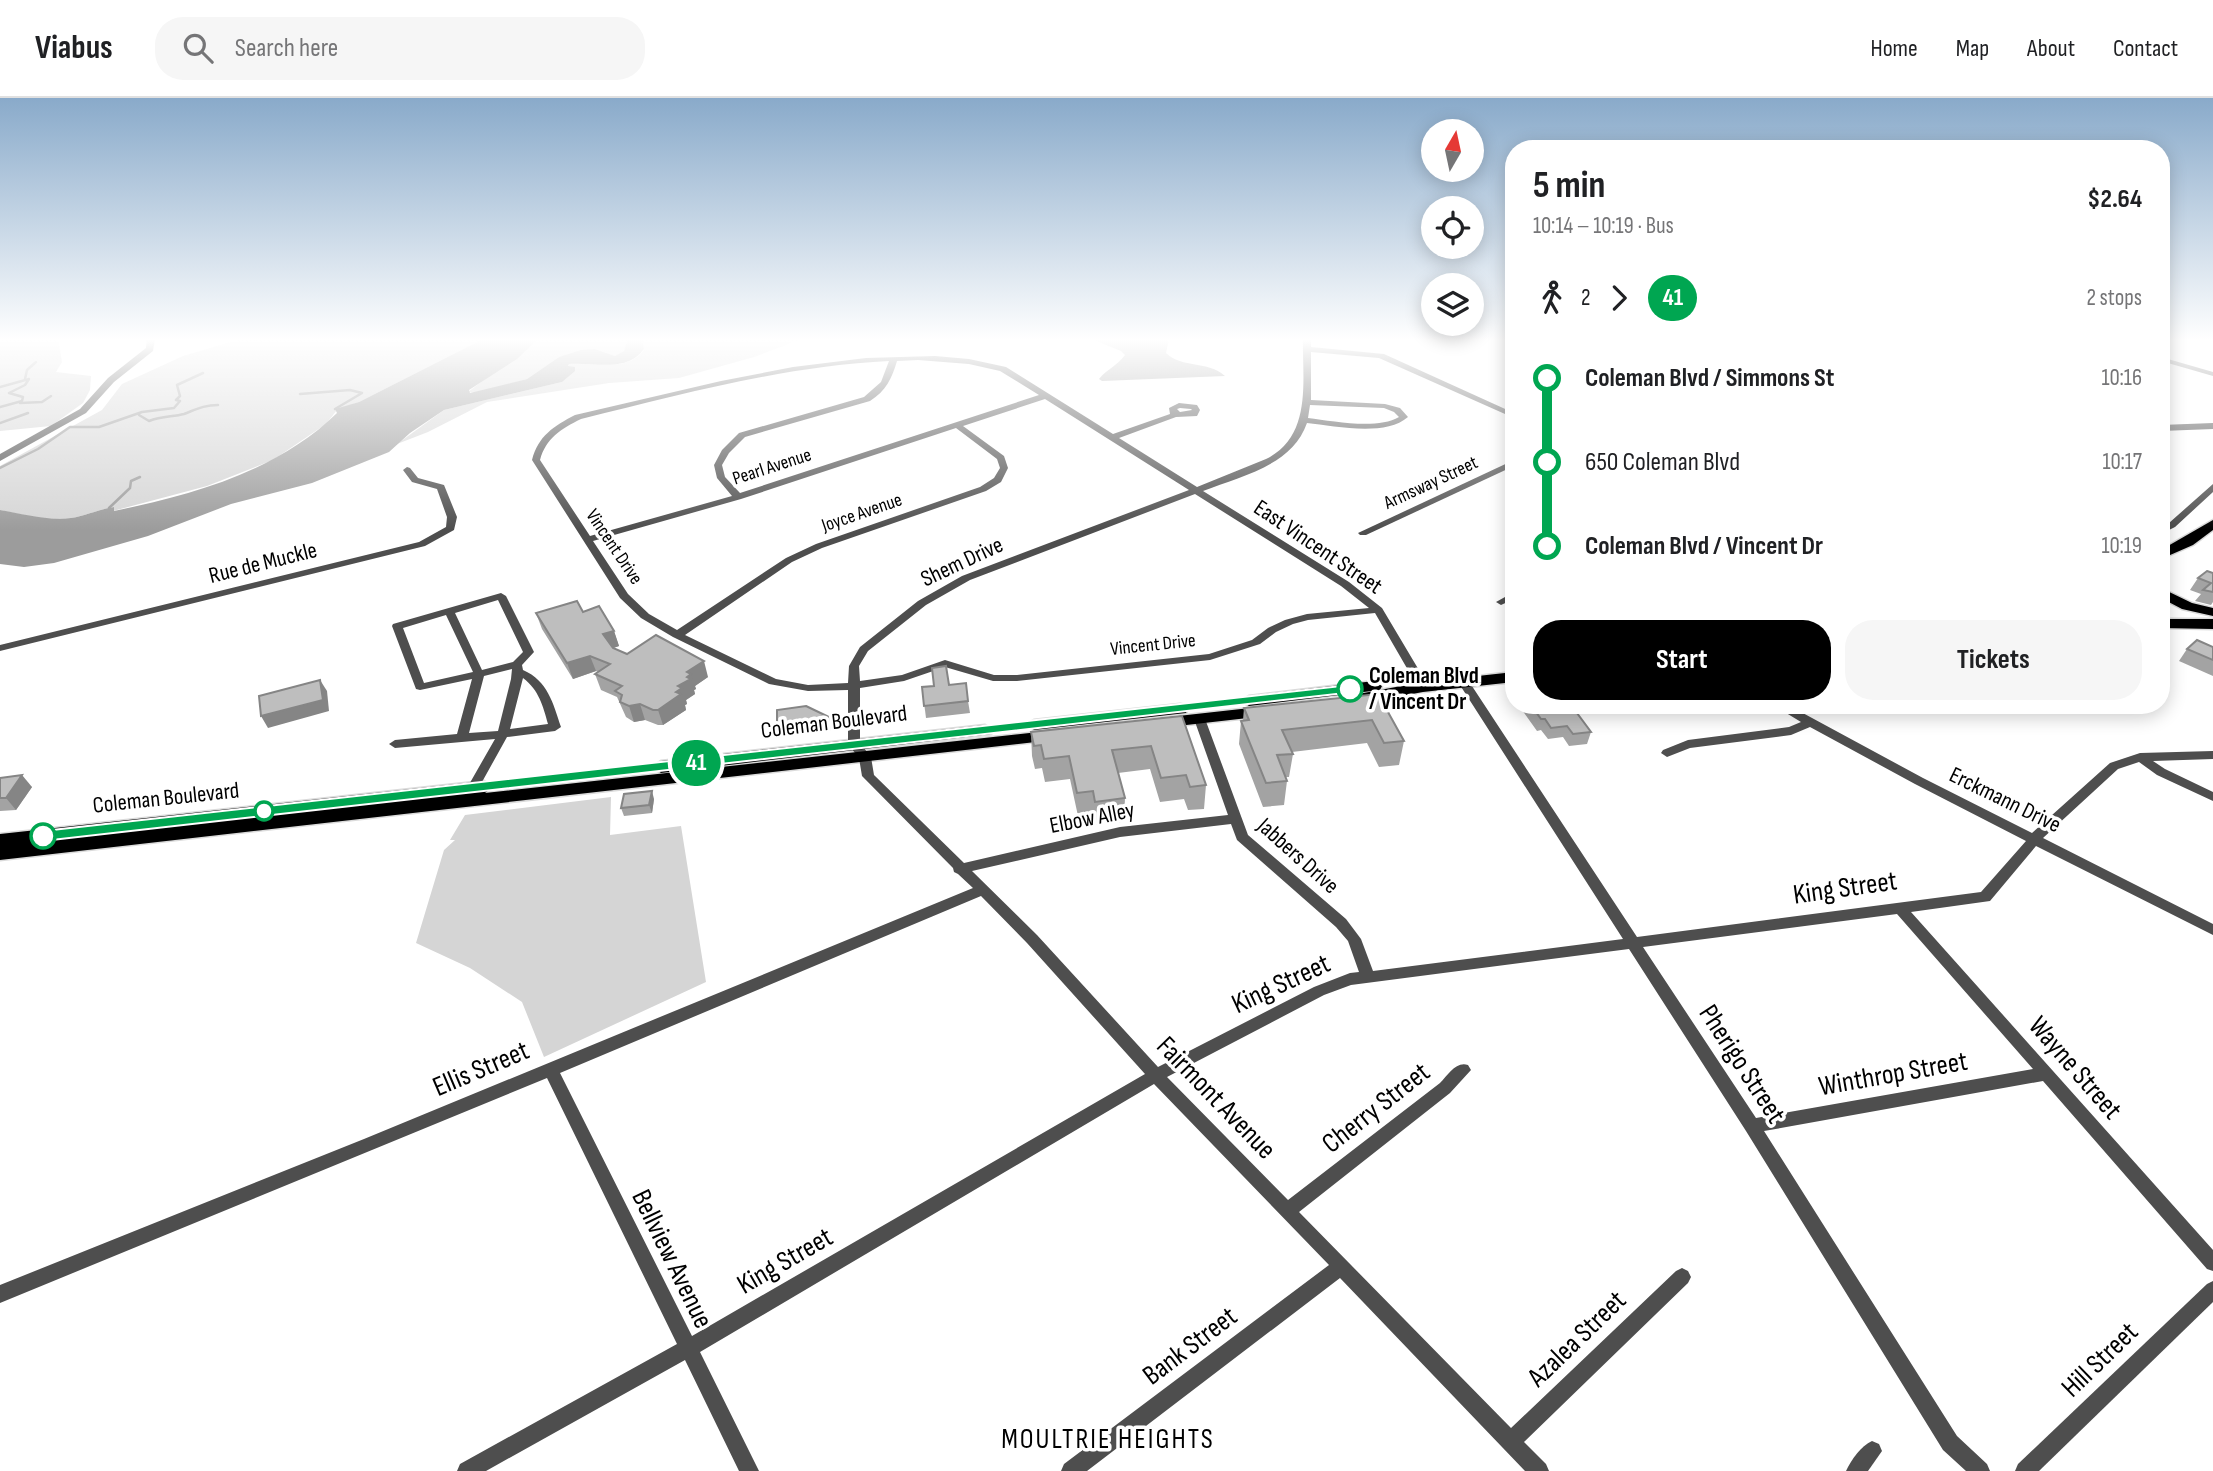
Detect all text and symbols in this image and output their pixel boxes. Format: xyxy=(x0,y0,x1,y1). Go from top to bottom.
search box xyxy=(155,17,645,80)
text: Viabus xyxy=(35,28,113,68)
icon: search xyxy=(179,29,217,67)
text: Search here xyxy=(235,33,338,64)
text: Home xyxy=(1870,34,1918,63)
text: Map xyxy=(1956,34,1989,63)
text: About xyxy=(2027,34,2075,63)
text: Contact xyxy=(2113,34,2178,63)
north arrow xyxy=(1421,119,1484,182)
map controls xyxy=(1421,119,1484,336)
text: 5 min xyxy=(1533,163,1605,208)
text: $2.64 xyxy=(2087,184,2142,215)
button: locate xyxy=(1421,196,1484,259)
text: 10:14 – 10:19 · Bus xyxy=(1533,212,1674,240)
button: layers xyxy=(1421,273,1484,336)
icon: walk xyxy=(1533,279,1571,317)
icon: forward xyxy=(1600,279,1638,317)
text: 41 xyxy=(1662,283,1683,312)
text: 2 xyxy=(1581,284,1590,312)
text: 2 stops xyxy=(2086,284,2142,312)
text: Coleman Blvd / Simmons St xyxy=(1585,363,1834,394)
text: 10:16 xyxy=(2101,364,2142,392)
street label: Pearl Avenue xyxy=(730,443,814,491)
text: 650 Coleman Blvd xyxy=(1585,447,1740,478)
text: 10:17 xyxy=(2102,448,2142,476)
street label: Armsway Street xyxy=(1379,451,1482,515)
street label: Joyce Avenue xyxy=(818,489,905,538)
street label: East Vincent Street xyxy=(1248,494,1388,600)
street label: Vincent Drive xyxy=(581,505,647,589)
street label: Shem Drive xyxy=(916,531,1008,593)
text: Coleman Blvd / Vincent Dr xyxy=(1585,531,1823,562)
text: 10:19 xyxy=(2101,532,2142,560)
street label: Rue de Muckle xyxy=(206,536,320,590)
button: Start xyxy=(1533,620,1831,700)
button: Tickets xyxy=(1845,620,2142,700)
street label: Vincent Drive xyxy=(1109,629,1197,661)
place label: Coleman Blvd / Vincent Dr xyxy=(1369,662,1479,716)
marker: Coleman Blvd / Vincent Dr xyxy=(1337,676,1363,702)
street label: Coleman Boulevard xyxy=(759,699,909,745)
line badge: 41 xyxy=(664,740,728,786)
text: 41 xyxy=(686,748,706,777)
street label: Erckmann Drive xyxy=(1945,761,2065,839)
street label: Coleman Boulevard xyxy=(91,776,241,820)
street label: Elbow Alley xyxy=(1047,796,1137,840)
unlabelled marker xyxy=(254,801,274,821)
street label: Jabbers Drive xyxy=(1251,811,1345,900)
unlabelled marker xyxy=(30,823,56,849)
street label: King Street xyxy=(1791,864,1899,912)
street label: King Street xyxy=(1227,947,1335,1021)
street label: Pherigo Street xyxy=(1692,999,1792,1129)
street label: Wayne Street xyxy=(2021,1010,2129,1126)
street label: Fairmont Avenue xyxy=(1149,1030,1283,1166)
street label: Ellis Street xyxy=(428,1034,534,1104)
street label: Winthrop Street xyxy=(1816,1045,1970,1103)
street label: Cherry Street xyxy=(1316,1056,1436,1160)
street label: Bellview Avenue xyxy=(624,1184,720,1334)
street label: King Street xyxy=(731,1221,839,1301)
street label: Azalea Street xyxy=(1520,1284,1633,1395)
street label: Bank Street xyxy=(1136,1300,1244,1392)
street label: Hill Street xyxy=(2055,1316,2145,1404)
district label: MOULTRIE HEIGHTS xyxy=(1001,1423,1215,1456)

